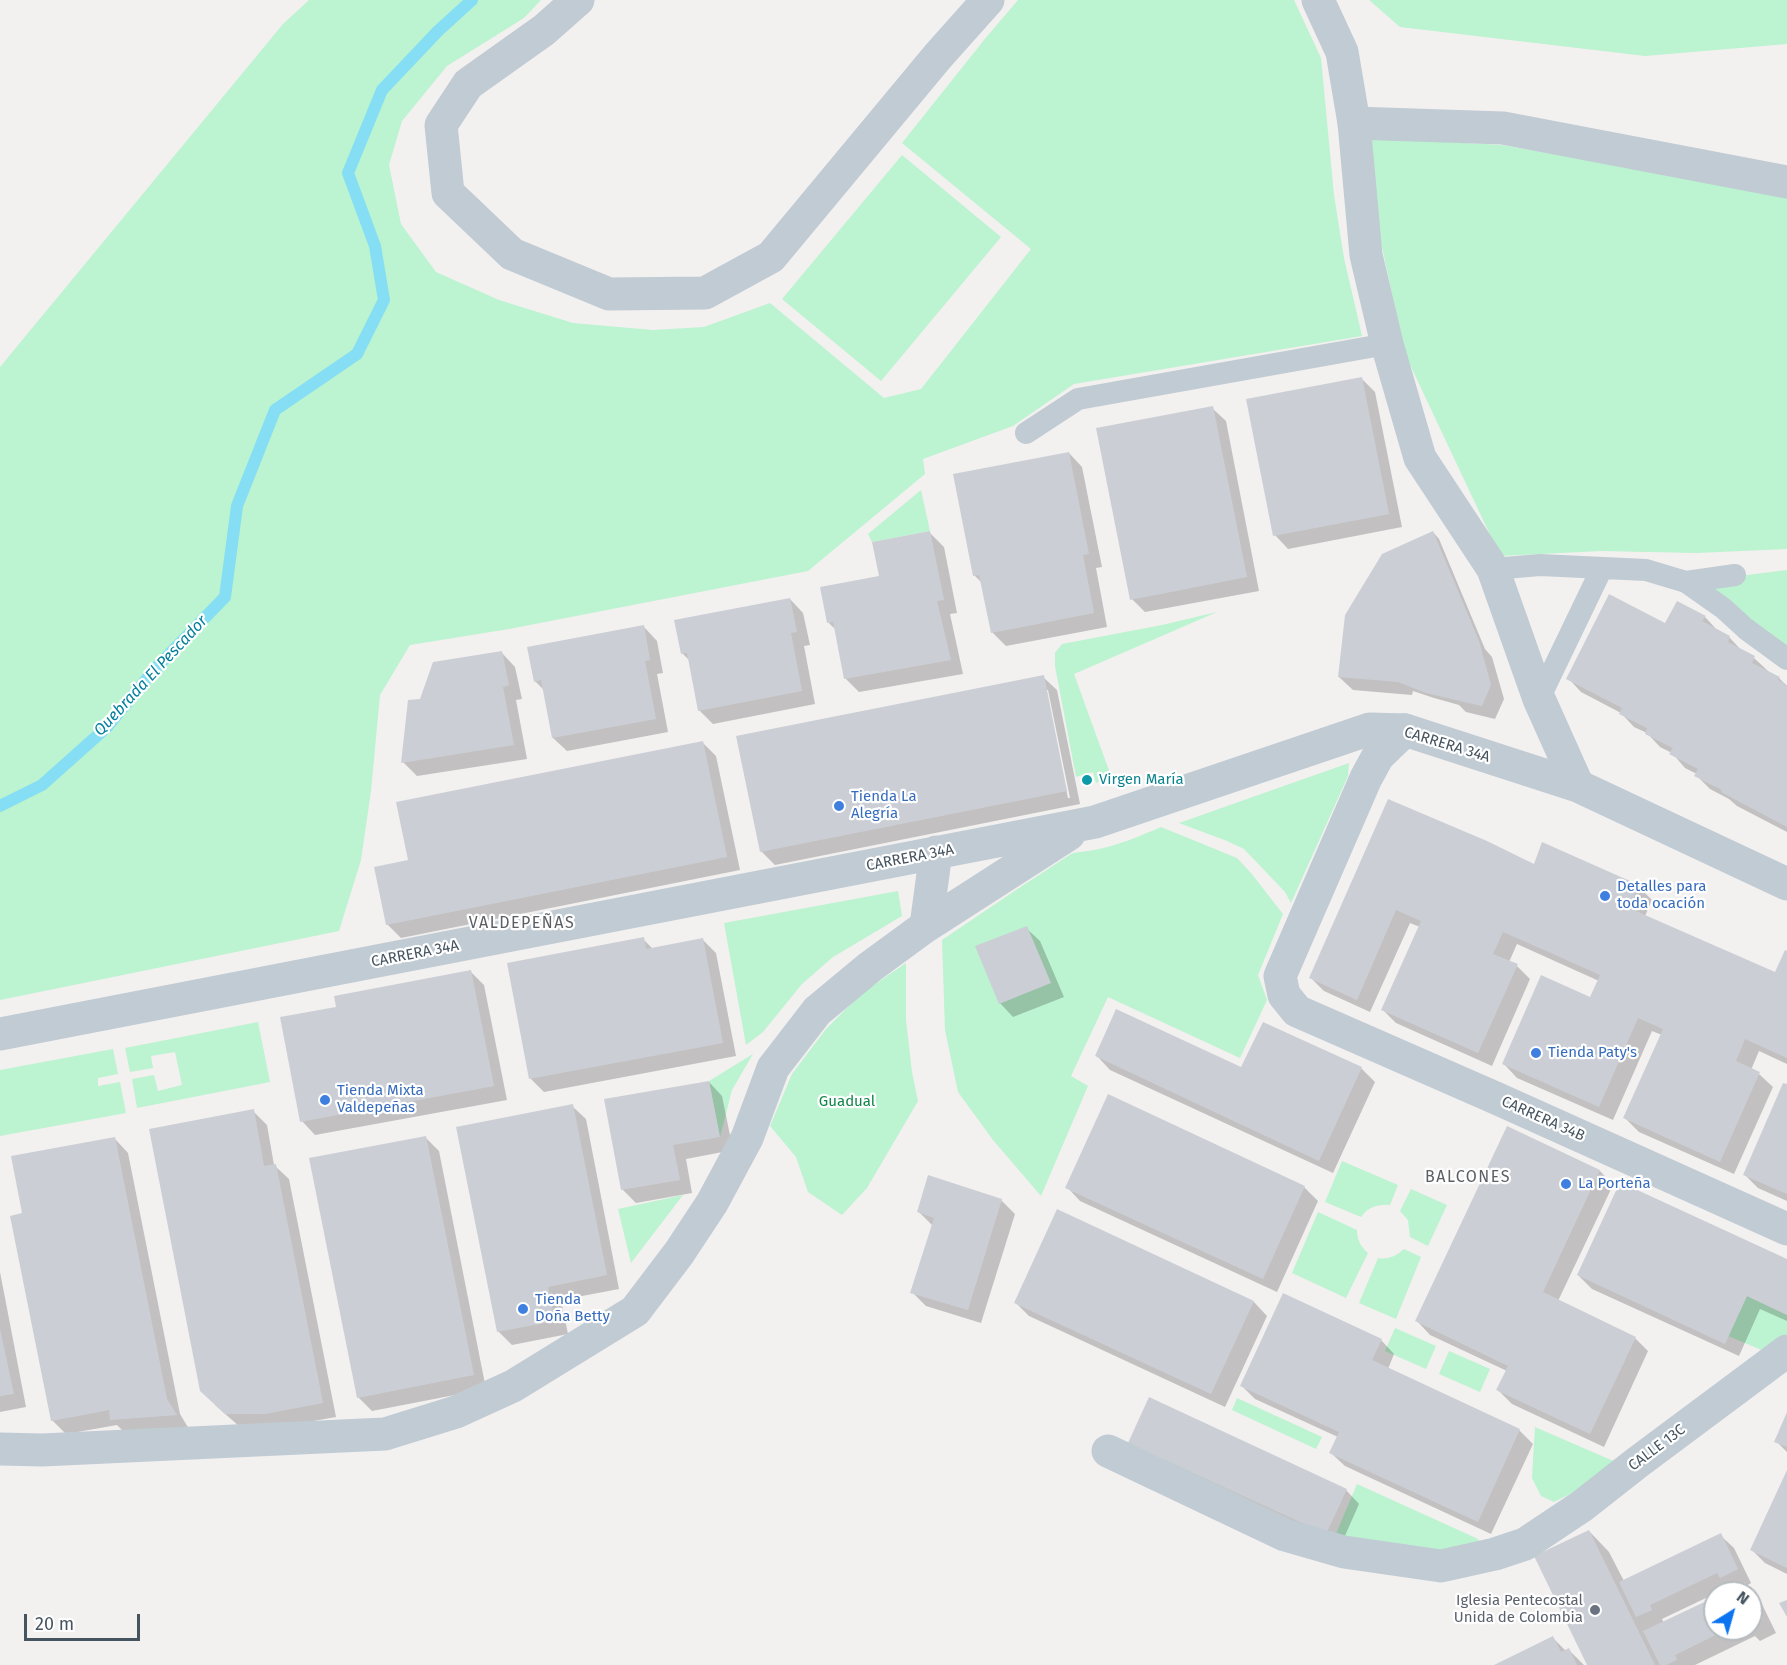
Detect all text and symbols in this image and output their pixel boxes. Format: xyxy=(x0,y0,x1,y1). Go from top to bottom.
water label: Quebrada El Pescador xyxy=(90,612,212,740)
street label: CARRERA 34A xyxy=(1402,723,1492,767)
place label: Virgen María xyxy=(1099,771,1184,789)
marker: Virgen María xyxy=(1080,773,1094,787)
place label: Tienda La Alegría xyxy=(851,788,917,823)
marker: Tienda La Alegría xyxy=(832,799,846,813)
street label: CARRERA 34A xyxy=(865,841,955,875)
place label: Detalles para toda ocación xyxy=(1617,878,1706,913)
marker: Detalles para toda ocación xyxy=(1598,889,1612,903)
district label: VALDEPEÑAS xyxy=(469,914,575,934)
street label: CARRERA 34A xyxy=(370,937,460,971)
place label: Tienda Paty's xyxy=(1548,1044,1637,1062)
marker: Tienda Paty's xyxy=(1529,1046,1543,1060)
place label: Tienda Mixta Valdepeñas xyxy=(337,1082,424,1117)
marker: Tienda Mixta Valdepeñas xyxy=(318,1093,332,1107)
park label: Guadual xyxy=(819,1093,875,1111)
street label: CARRERA 34B xyxy=(1499,1093,1587,1145)
district label: BALCONES xyxy=(1425,1168,1511,1188)
place label: La Porteña xyxy=(1578,1175,1651,1193)
marker: La Porteña xyxy=(1559,1177,1573,1191)
place label: Tienda Doña Betty xyxy=(535,1291,610,1326)
marker: Tienda Doña Betty xyxy=(516,1302,530,1316)
street label: CALLE 13C xyxy=(1625,1421,1689,1475)
north arrow xyxy=(1703,1581,1763,1641)
text: N xyxy=(1733,1587,1753,1609)
place label: Iglesia Pentecostal Unida de Colombia xyxy=(1454,1592,1583,1627)
scale bar xyxy=(27,1602,142,1640)
marker: Iglesia Pentecostal Unida de Colombia xyxy=(1588,1603,1602,1617)
text: 20 m xyxy=(35,1613,74,1635)

